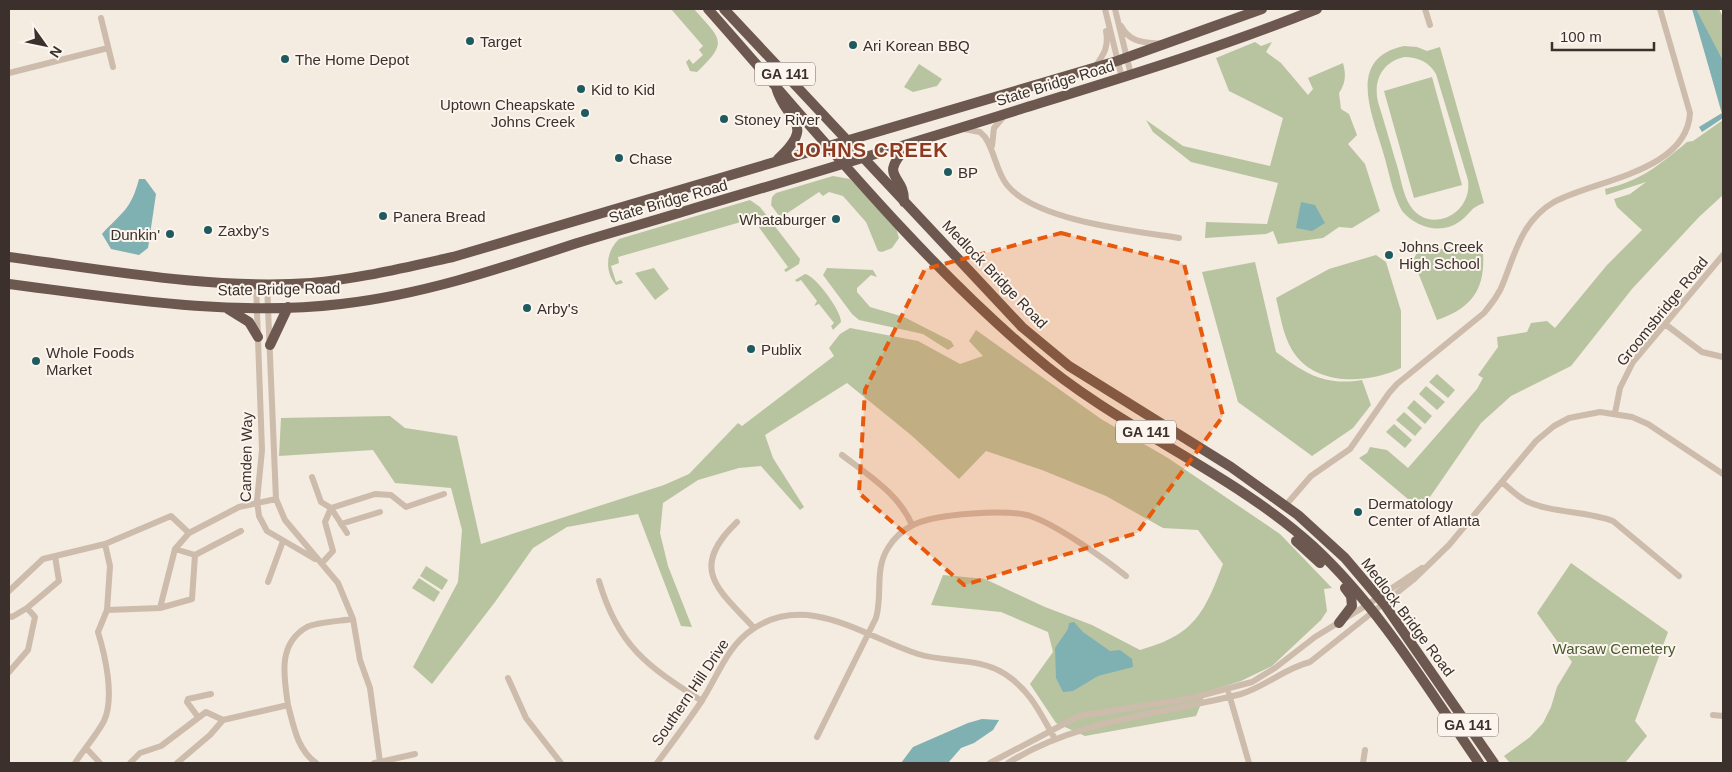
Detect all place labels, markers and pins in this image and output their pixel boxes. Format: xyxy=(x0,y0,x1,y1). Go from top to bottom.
place label: Target xyxy=(480,33,523,50)
marker: Target xyxy=(464,35,476,47)
place label: Ari Korean BBQ xyxy=(863,37,970,54)
marker: Ari Korean BBQ xyxy=(847,39,859,51)
place label: The Home Depot xyxy=(295,51,410,68)
marker: The Home Depot xyxy=(279,53,291,65)
place label: Kid to Kid xyxy=(591,81,655,98)
marker: Kid to Kid xyxy=(575,83,587,95)
place label: Uptown Cheapskate Johns Creek xyxy=(440,96,575,130)
marker: Uptown Cheapskate Johns Creek xyxy=(579,107,591,119)
place label: Stoney River xyxy=(734,111,820,128)
marker: Stoney River xyxy=(718,113,730,125)
place label: Chase xyxy=(629,150,672,167)
marker: Chase xyxy=(613,152,625,164)
place label: BP xyxy=(958,164,978,181)
marker: BP xyxy=(942,166,954,178)
place label: Panera Bread xyxy=(393,208,486,225)
marker: Panera Bread xyxy=(377,210,389,222)
place label: Whataburger xyxy=(739,211,826,228)
marker: Whataburger xyxy=(830,213,842,225)
place label: Zaxby's xyxy=(218,222,269,239)
marker: Zaxby's xyxy=(202,224,214,236)
place label: Dunkin' xyxy=(110,226,160,243)
marker: Dunkin' xyxy=(164,228,176,240)
place label: Johns Creek High School xyxy=(1399,238,1484,272)
marker: Johns Creek High School xyxy=(1383,249,1395,261)
place label: Arby's xyxy=(537,300,578,317)
marker: Arby's xyxy=(521,302,533,314)
place label: Publix xyxy=(761,341,802,358)
marker: Publix xyxy=(745,343,757,355)
place label: Whole Foods Market xyxy=(46,344,134,378)
marker: Whole Foods Market xyxy=(30,355,42,367)
place label: Dermatology Center of Atlanta xyxy=(1368,495,1480,529)
marker: Dermatology Center of Atlanta xyxy=(1352,506,1364,518)

